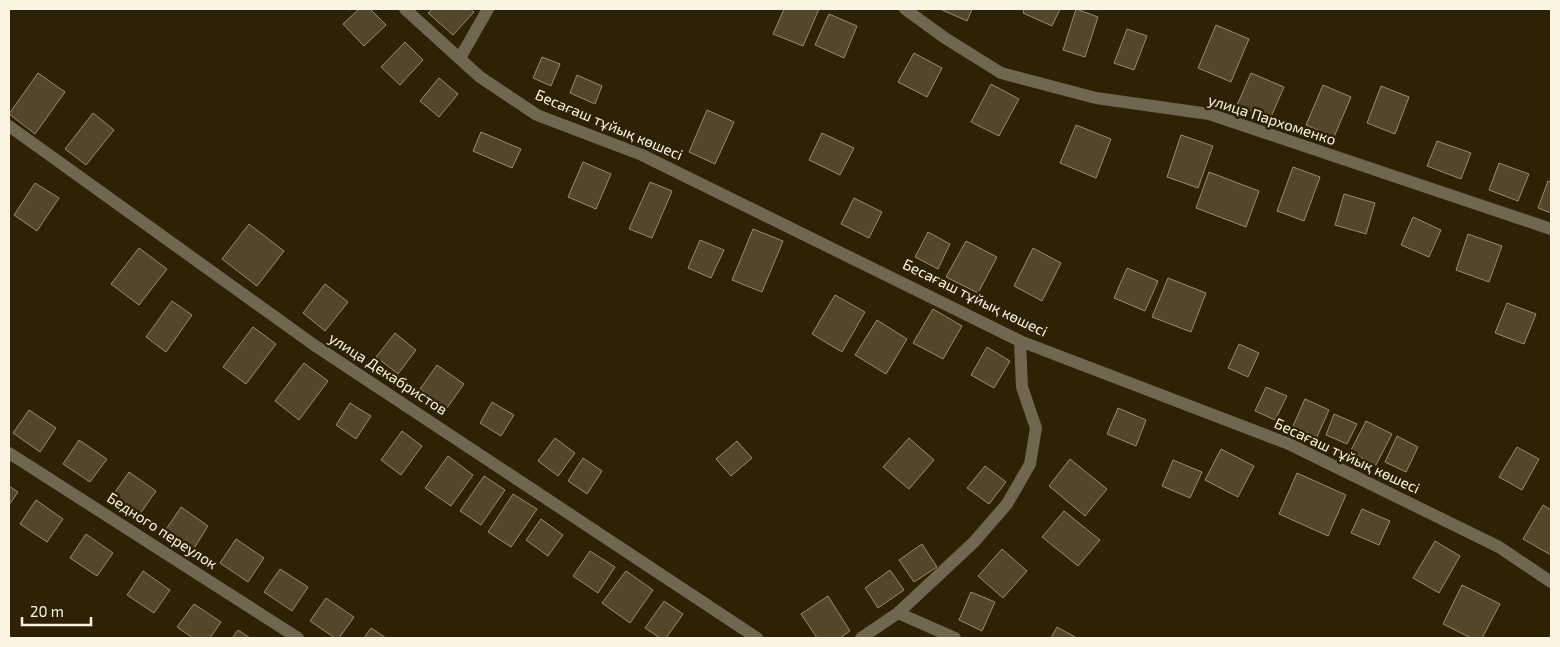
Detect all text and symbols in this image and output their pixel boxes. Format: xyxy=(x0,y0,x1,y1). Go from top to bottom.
street label: Бесағаш тұйық көшесі xyxy=(533,85,686,163)
street label: улица Пархоменко xyxy=(1206,90,1338,149)
street label: Бесағаш тұйық көшесі xyxy=(900,254,1051,340)
street label: улица Декабристов xyxy=(325,328,451,419)
street label: Бесағаш тұйық көшесі xyxy=(1272,413,1423,497)
street label: Бедного переулок xyxy=(104,488,221,573)
scale bar xyxy=(22,594,91,626)
text: 20 m xyxy=(30,602,64,620)

